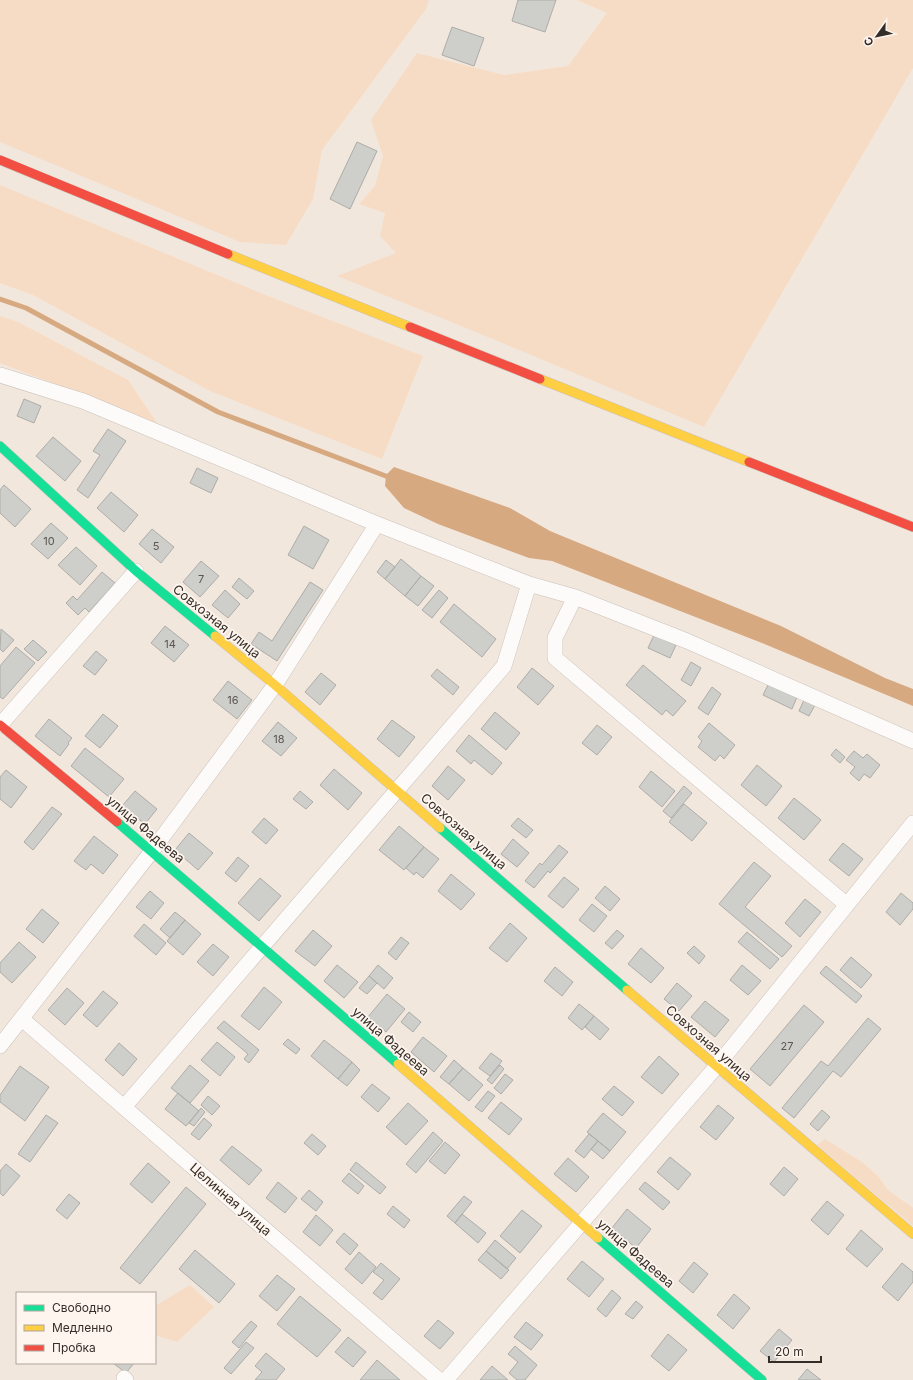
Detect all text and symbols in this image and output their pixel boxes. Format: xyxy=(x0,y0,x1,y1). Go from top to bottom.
north arrow xyxy=(857,16,897,56)
text: С xyxy=(861,34,877,49)
house number: 10 xyxy=(43,534,55,548)
house number: 5 xyxy=(153,539,160,553)
house number: 7 xyxy=(198,572,204,586)
street label: Совхозная улица xyxy=(170,581,264,661)
house number: 14 xyxy=(164,637,176,651)
house number: 16 xyxy=(227,693,239,707)
house number: 18 xyxy=(273,732,285,746)
street label: Совхозная улица xyxy=(418,789,510,873)
street label: улица Фадеева xyxy=(104,792,188,866)
street label: Совхозная улица xyxy=(663,1001,755,1085)
street label: улица Фадеева xyxy=(349,1003,433,1079)
house number: 27 xyxy=(781,1039,793,1053)
street label: Целинная улица xyxy=(187,1159,275,1239)
street label: улица Фадеева xyxy=(594,1215,678,1291)
legend xyxy=(16,1292,156,1364)
text: Свободно xyxy=(52,1300,111,1315)
text: Медленно xyxy=(52,1320,113,1335)
scale bar xyxy=(769,1338,821,1364)
text: Пробка xyxy=(52,1340,96,1355)
text: 20 m xyxy=(775,1344,804,1359)

